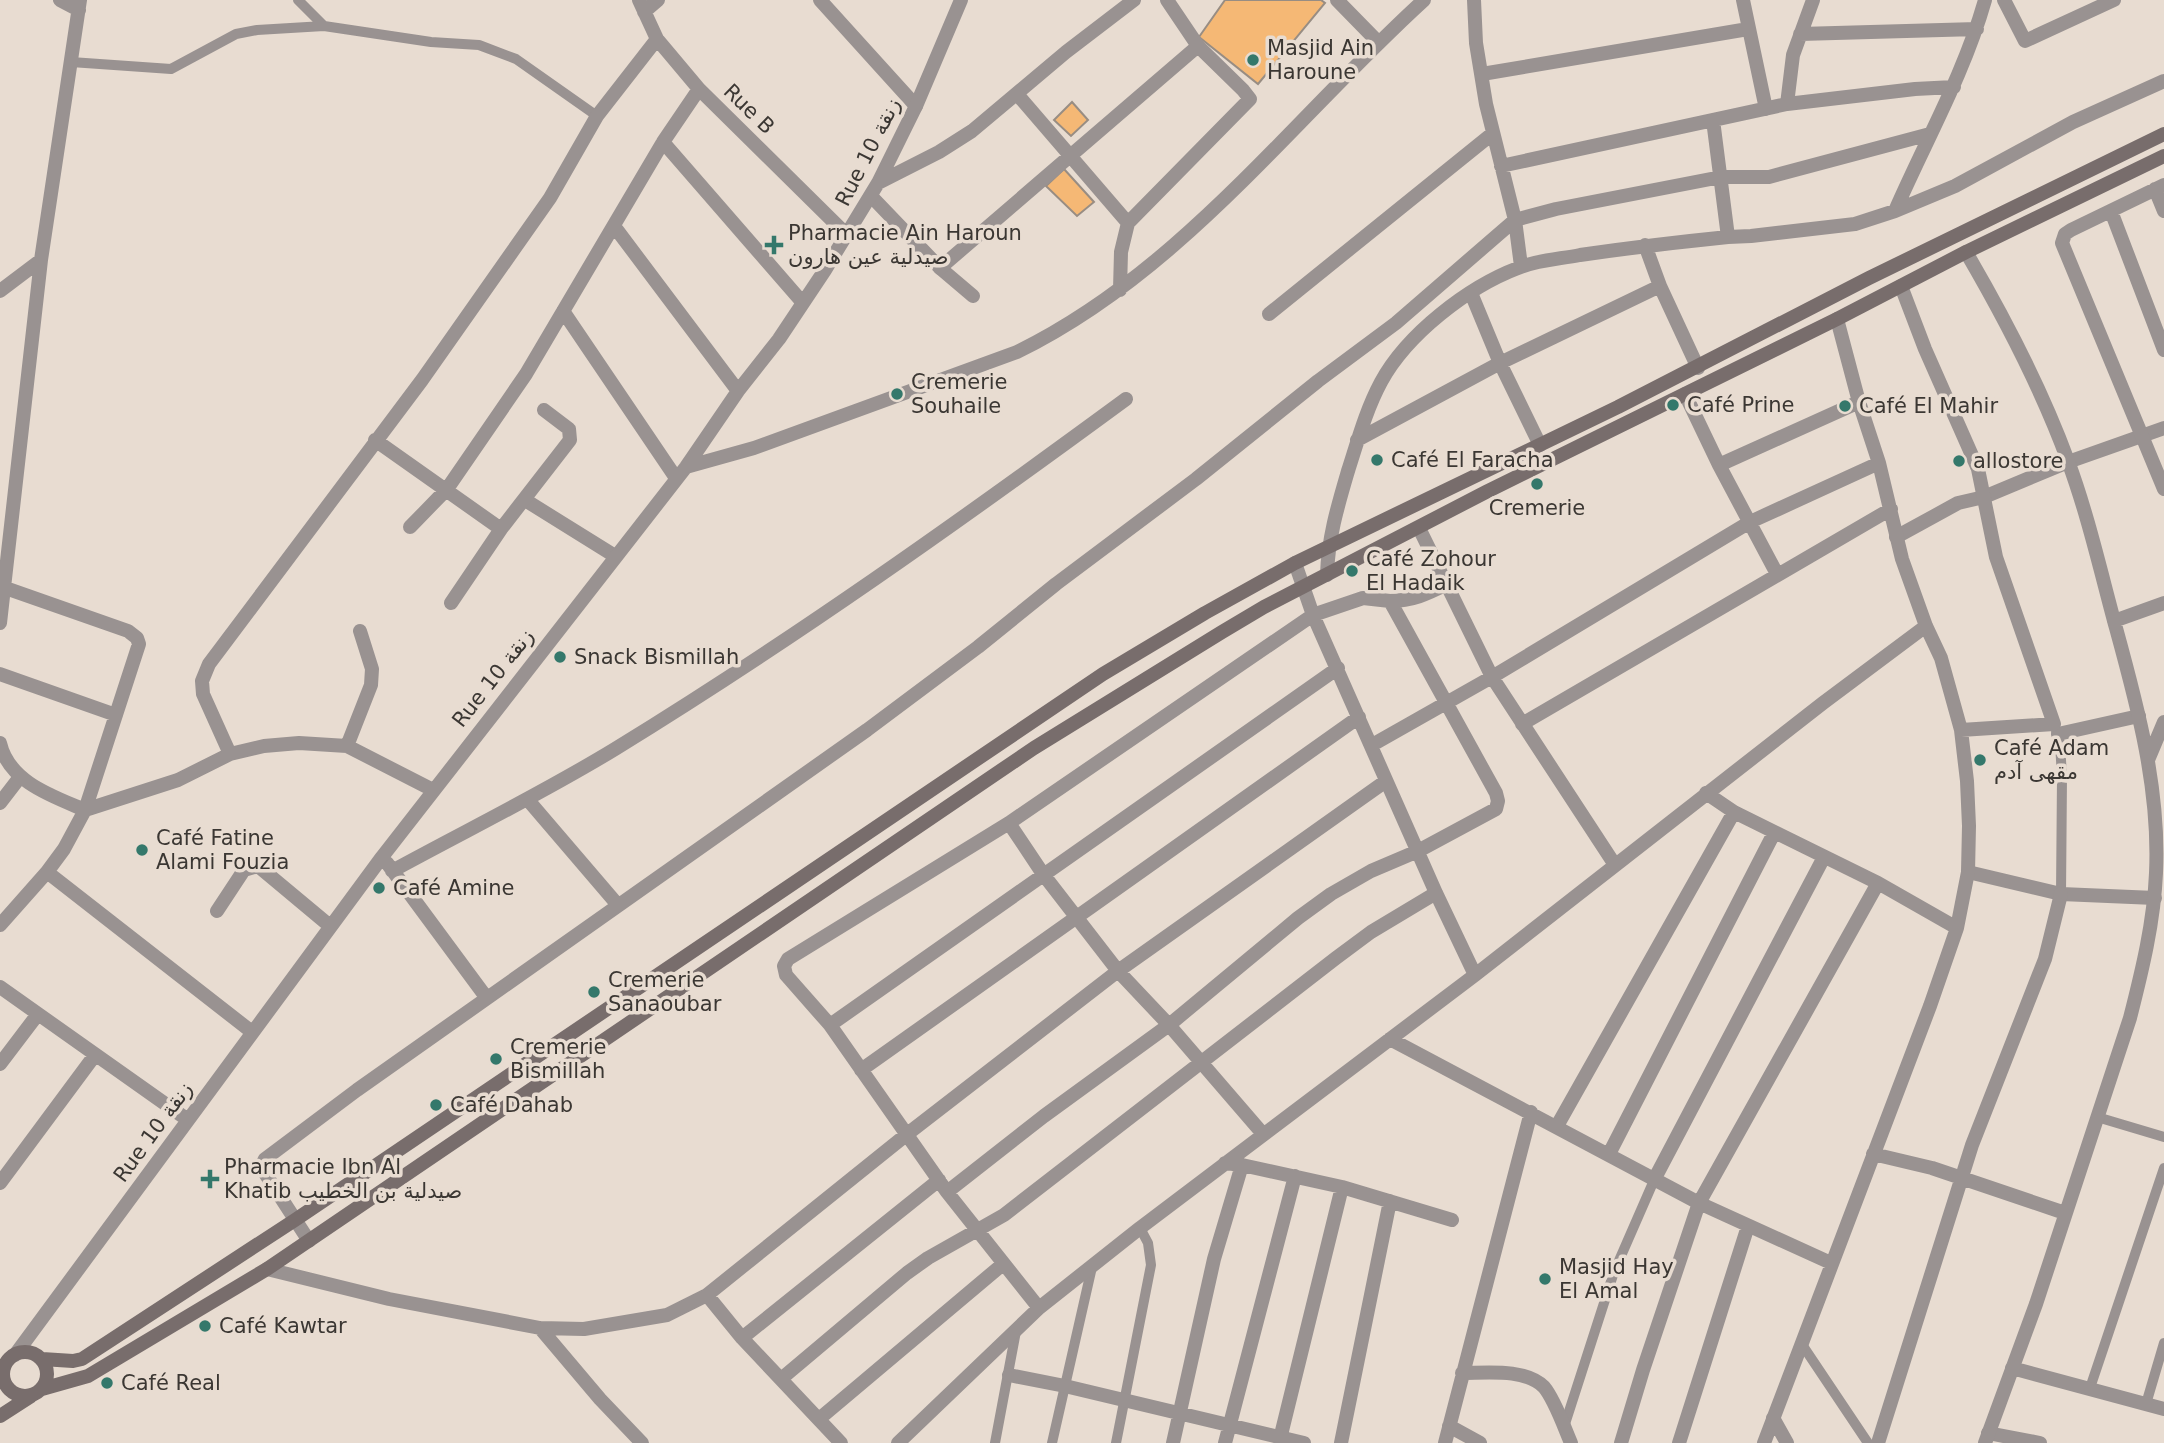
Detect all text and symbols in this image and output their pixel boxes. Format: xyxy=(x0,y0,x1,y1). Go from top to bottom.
place label: Masjid Ain Haroune xyxy=(1267,36,1374,84)
marker: Masjid Ain Haroune xyxy=(1245,52,1261,68)
street label: Rue B xyxy=(719,79,779,139)
street label: Rue 10 زنقة xyxy=(831,94,905,210)
place label: Pharmacie Ain Haroun صيدلية عين هارون xyxy=(788,221,1022,269)
marker: Pharmacie Ain Haroun صيدلية عين هارون xyxy=(766,237,782,253)
place label: Cremerie Souhaile xyxy=(911,370,1008,418)
marker: Cremerie Souhaile xyxy=(889,386,905,402)
place label: Café Prine xyxy=(1687,393,1795,417)
place label: Café El Mahir xyxy=(1859,394,1998,418)
marker: Café Prine xyxy=(1665,397,1681,413)
marker: Café El Mahir xyxy=(1837,398,1853,414)
place label: Café El Faracha xyxy=(1391,448,1554,472)
place label: allostore xyxy=(1973,449,2064,473)
marker: Café El Faracha xyxy=(1369,452,1385,468)
marker: allostore xyxy=(1951,453,1967,469)
marker: Cremerie xyxy=(1529,476,1545,492)
place label: Cremerie xyxy=(1489,496,1585,520)
place label: Café Zohour El Hadaik xyxy=(1366,547,1496,595)
marker: Café Zohour El Hadaik xyxy=(1344,563,1360,579)
street label: Rue 10 زنقة xyxy=(447,624,539,732)
place label: Snack Bismillah xyxy=(574,645,739,669)
marker: Snack Bismillah xyxy=(552,649,568,665)
place label: Café Adam مقهى آدم xyxy=(1994,736,2109,784)
marker: Café Adam مقهى آدم xyxy=(1972,752,1988,768)
place label: Café Fatine Alami Fouzia xyxy=(156,826,289,874)
marker: Café Fatine Alami Fouzia xyxy=(134,842,150,858)
place label: Café Amine xyxy=(393,876,514,900)
marker: Café Amine xyxy=(371,880,387,896)
place label: Cremerie Sanaoubar xyxy=(608,968,722,1016)
marker: Cremerie Sanaoubar xyxy=(586,984,602,1000)
place label: Cremerie Bismillah xyxy=(510,1035,607,1083)
marker: Cremerie Bismillah xyxy=(488,1051,504,1067)
street label: Rue 10 زنقة xyxy=(109,1077,197,1187)
place label: Café Dahab xyxy=(450,1093,573,1117)
marker: Café Dahab xyxy=(428,1097,444,1113)
place label: Pharmacie Ibn Al Khatib صيدلية بن الخطيب xyxy=(224,1155,462,1203)
marker: Pharmacie Ibn Al Khatib صيدلية بن الخطيب xyxy=(202,1171,218,1187)
place label: Masjid Hay El Amal xyxy=(1559,1255,1674,1303)
marker: Masjid Hay El Amal xyxy=(1537,1271,1553,1287)
place label: Café Kawtar xyxy=(219,1314,347,1338)
marker: Café Kawtar xyxy=(197,1318,213,1334)
place label: Café Real xyxy=(121,1371,221,1395)
marker: Café Real xyxy=(99,1375,115,1391)

